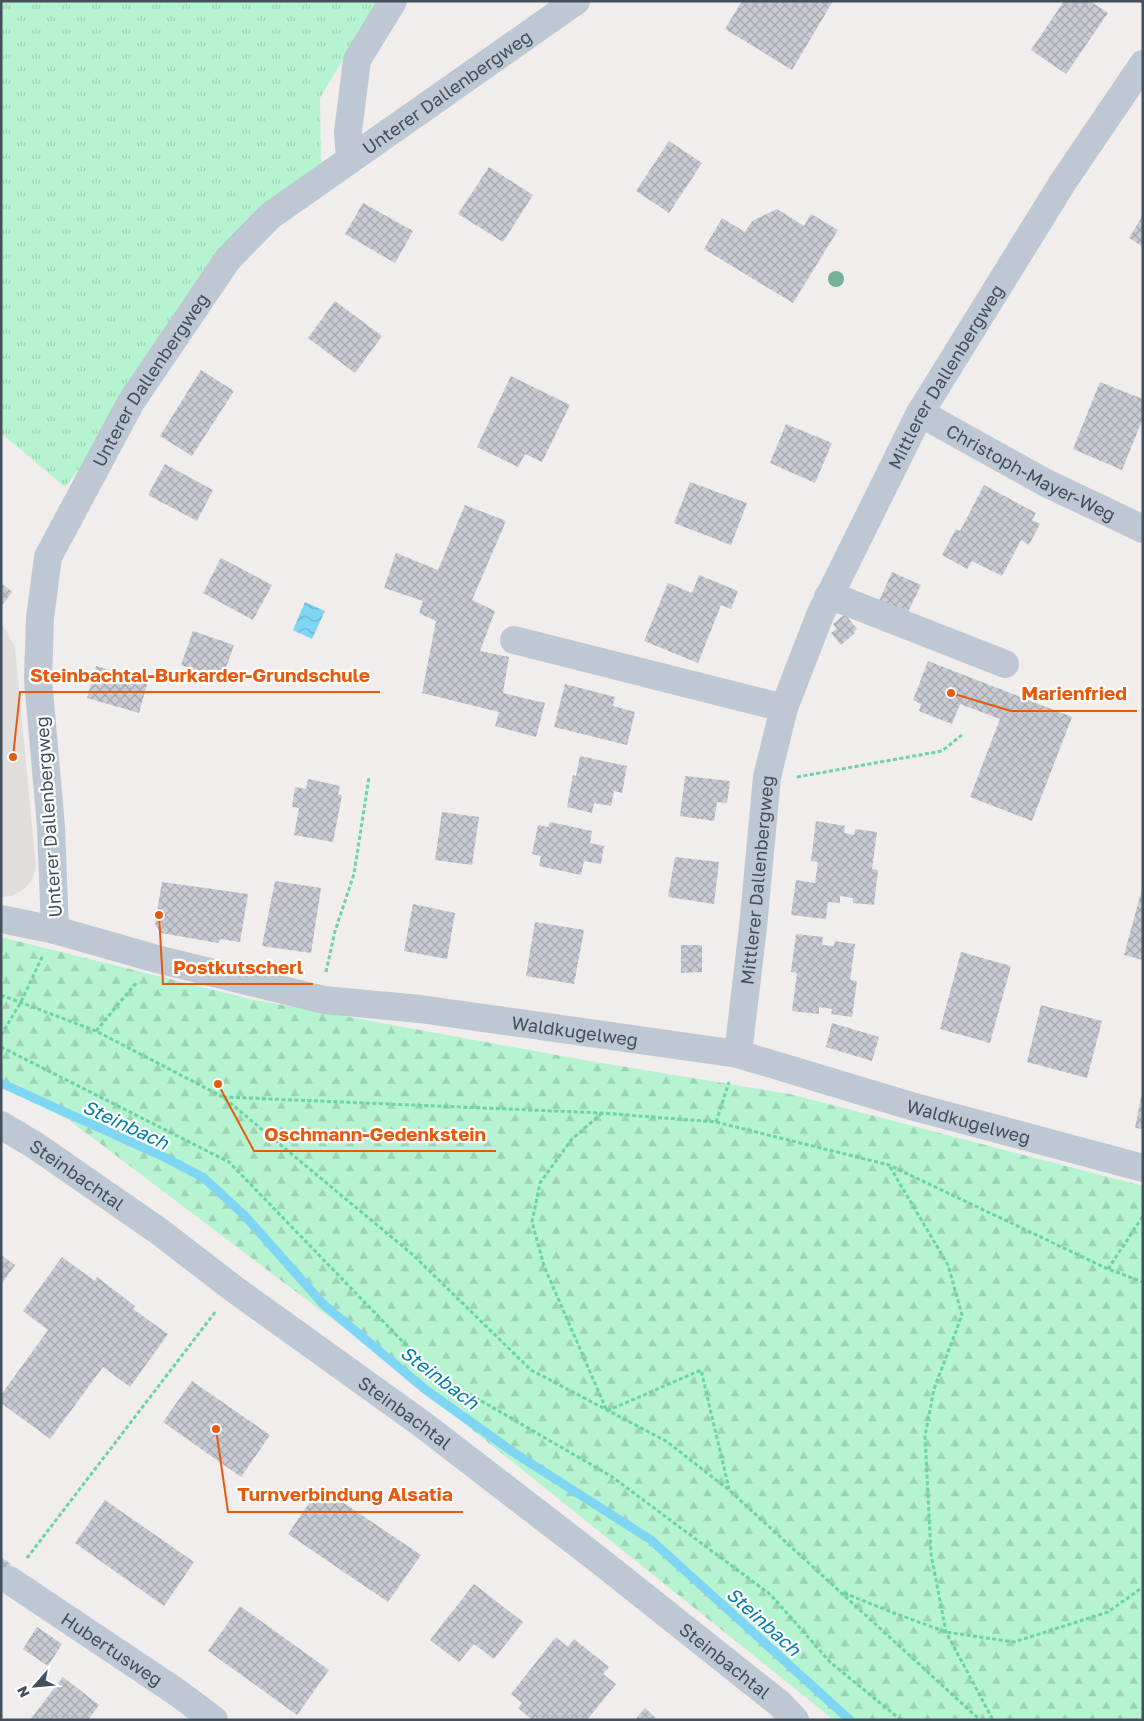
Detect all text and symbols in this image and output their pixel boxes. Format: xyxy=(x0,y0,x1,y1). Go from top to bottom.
street label: Unterer Dallenbergweg xyxy=(358,25,536,159)
street label: Mittlerer Dallenbergweg xyxy=(883,280,1008,473)
street label: Unterer Dallenbergweg xyxy=(87,288,213,471)
street label: Christoph-Mayer-Weg xyxy=(943,419,1119,525)
callout: Steinbachtal-Burkarder-Grundschule xyxy=(20,658,380,692)
text: Steinbachtal-Burkarder-Grundschule xyxy=(30,663,370,686)
callout: Marienfried xyxy=(1011,677,1137,711)
text: Marienfried xyxy=(1021,681,1127,704)
street label: Unterer Dallenbergweg xyxy=(30,716,66,918)
street label: Mittlerer Dallenbergweg xyxy=(735,774,778,986)
callout: Postkutscherl xyxy=(163,950,313,984)
text: Postkutscherl xyxy=(173,955,303,978)
street label: Waldkugelweg xyxy=(510,1011,640,1051)
water label: Steinbach xyxy=(80,1094,174,1154)
street label: Waldkugelweg xyxy=(904,1094,1033,1148)
callout: Oschmann-Gedenkstein xyxy=(254,1117,496,1151)
text: Oschmann-Gedenkstein xyxy=(264,1122,486,1145)
street label: Steinbachtal xyxy=(26,1134,129,1215)
water label: Steinbach xyxy=(396,1340,485,1415)
street label: Steinbachtal xyxy=(354,1371,456,1454)
callout: Turnverbindung Alsatia xyxy=(228,1478,463,1512)
text: Turnverbindung Alsatia xyxy=(237,1482,453,1505)
water label: Steinbach xyxy=(722,1582,807,1661)
street label: Hubertusweg xyxy=(57,1607,167,1691)
street label: Steinbachtal xyxy=(675,1618,775,1703)
north arrow xyxy=(10,1661,60,1711)
text: N xyxy=(13,1684,33,1701)

